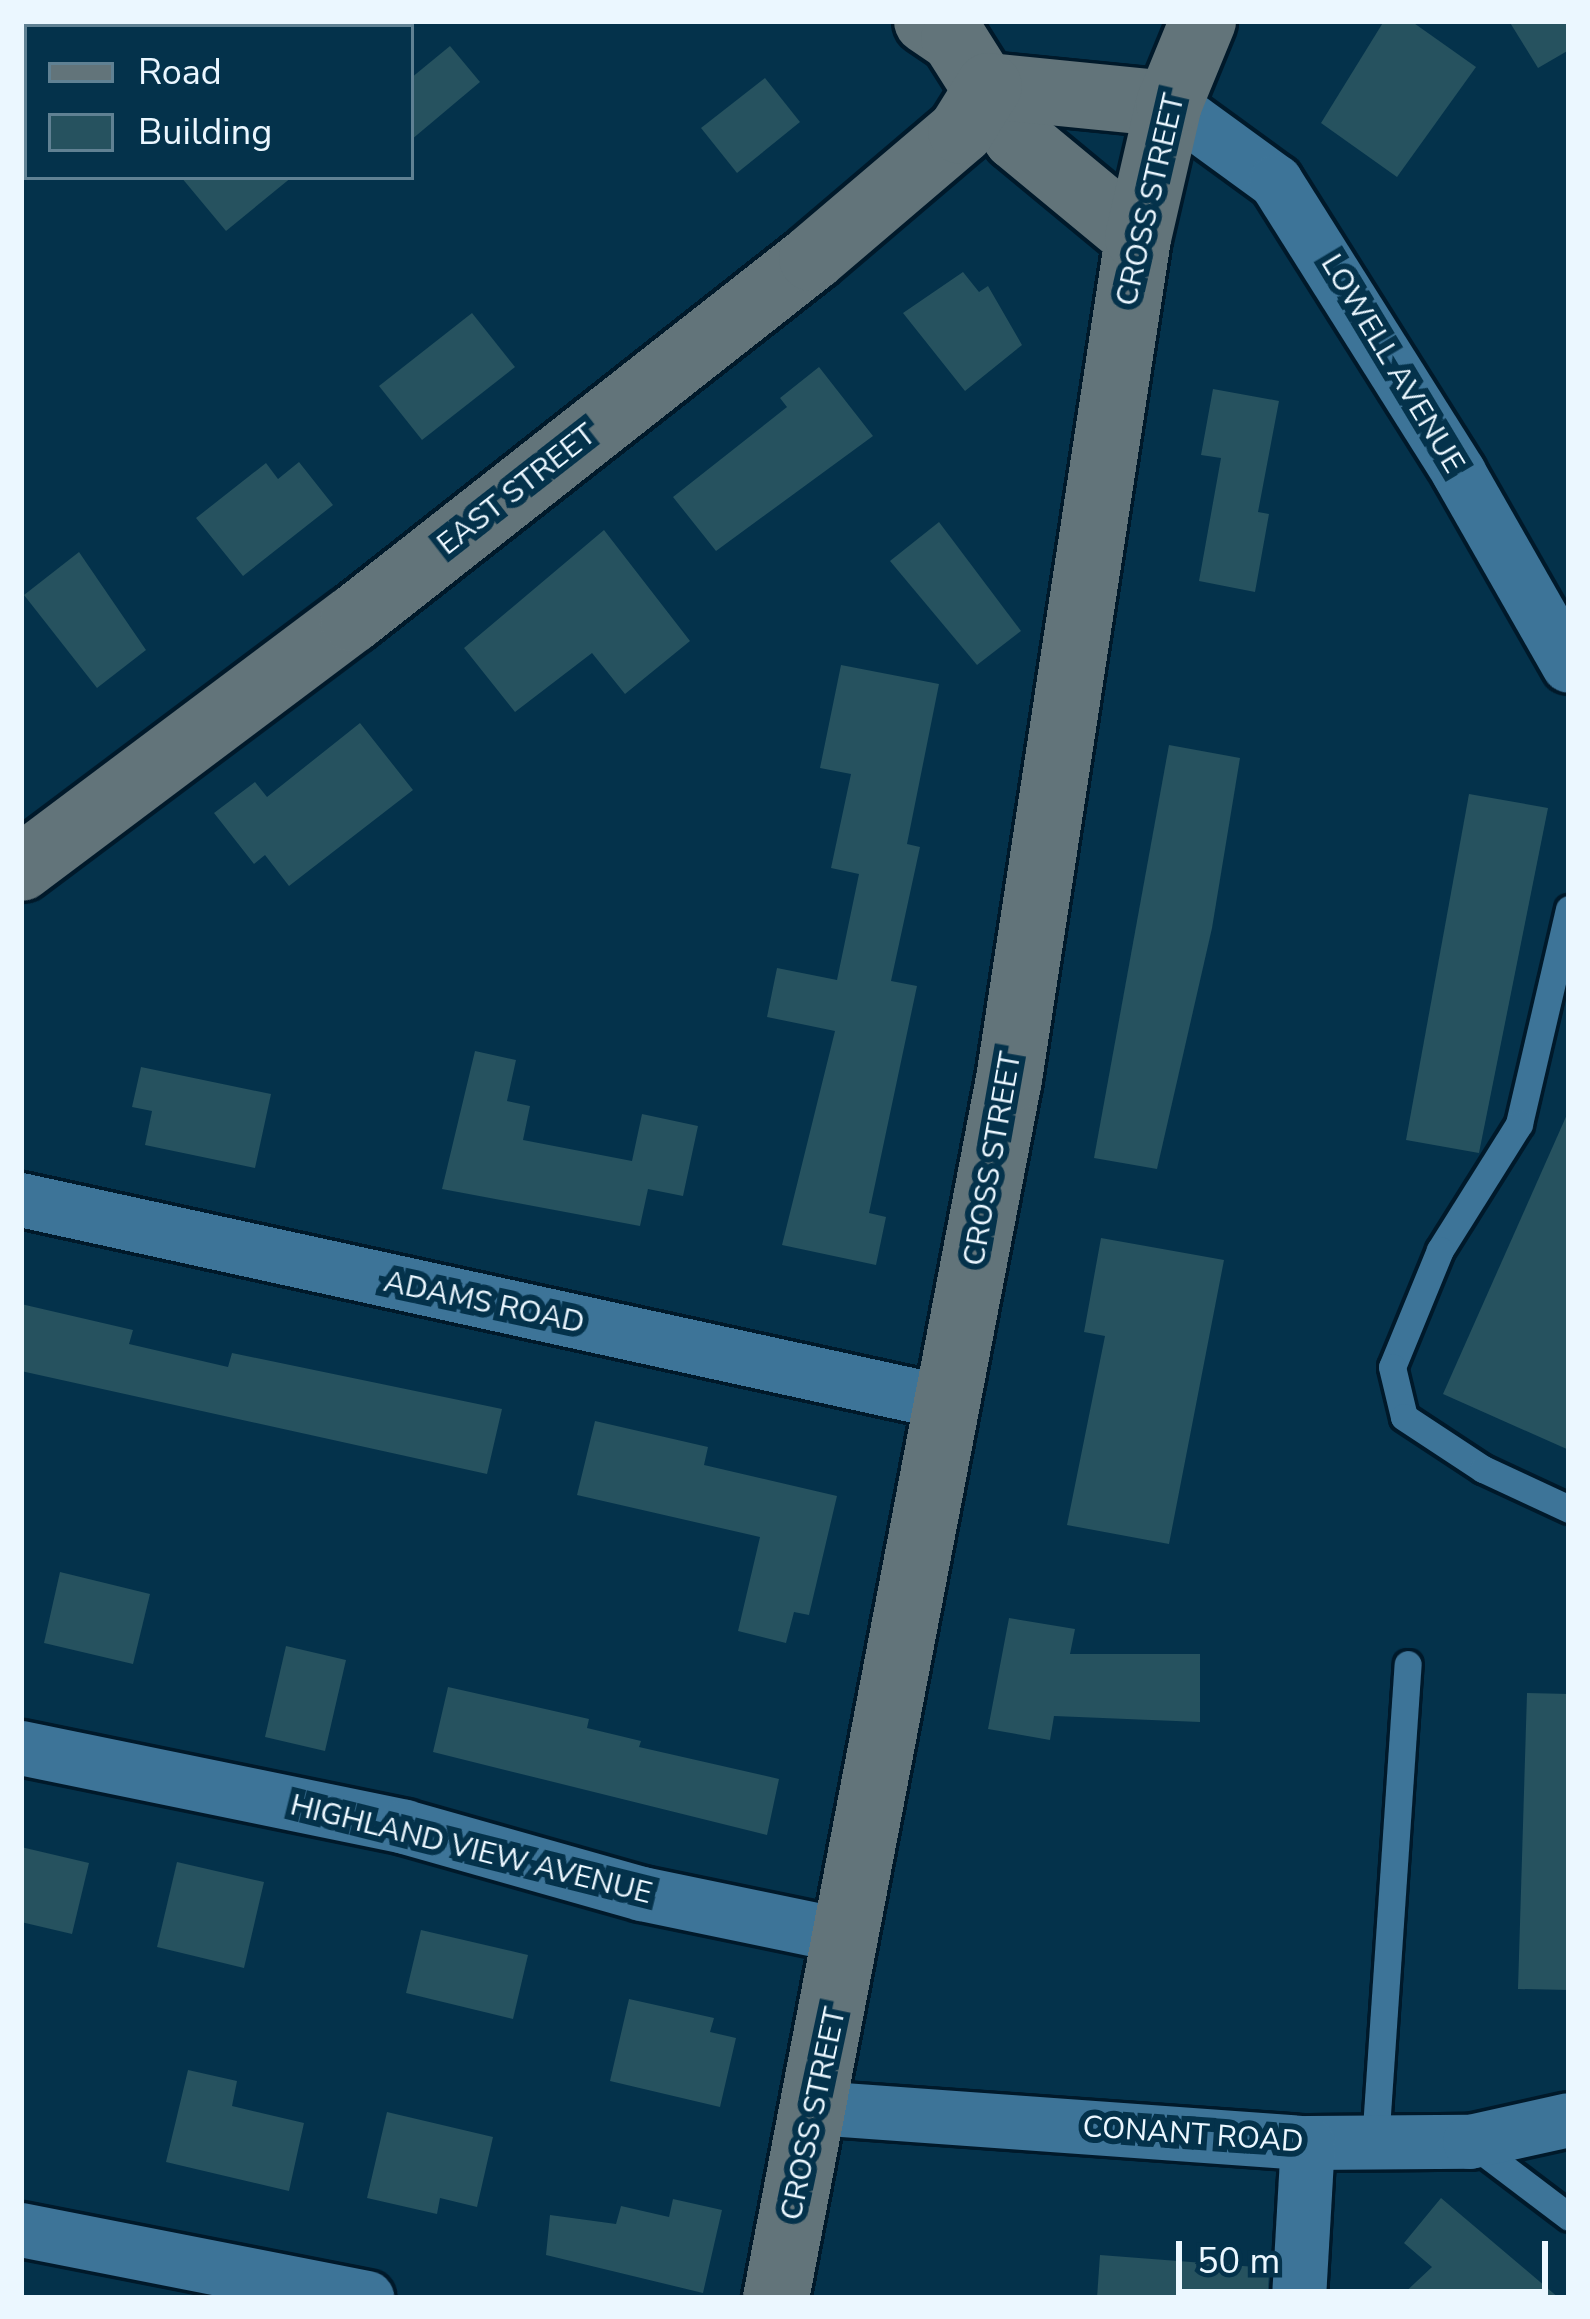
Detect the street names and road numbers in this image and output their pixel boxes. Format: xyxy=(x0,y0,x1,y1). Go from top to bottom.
street label: CROSS STREET xyxy=(1109,90,1193,310)
street label: LOWELL AVENUE xyxy=(1313,248,1471,480)
street label: EAST STREET xyxy=(431,417,603,563)
street label: CROSS STREET xyxy=(956,1049,1030,1269)
street label: ADAMS ROAD xyxy=(380,1264,588,1342)
street label: HIGHLAND VIEW AVENUE xyxy=(287,1788,655,1912)
street label: CROSS STREET xyxy=(774,2004,854,2224)
street label: CONANT ROAD xyxy=(1081,2109,1305,2161)

